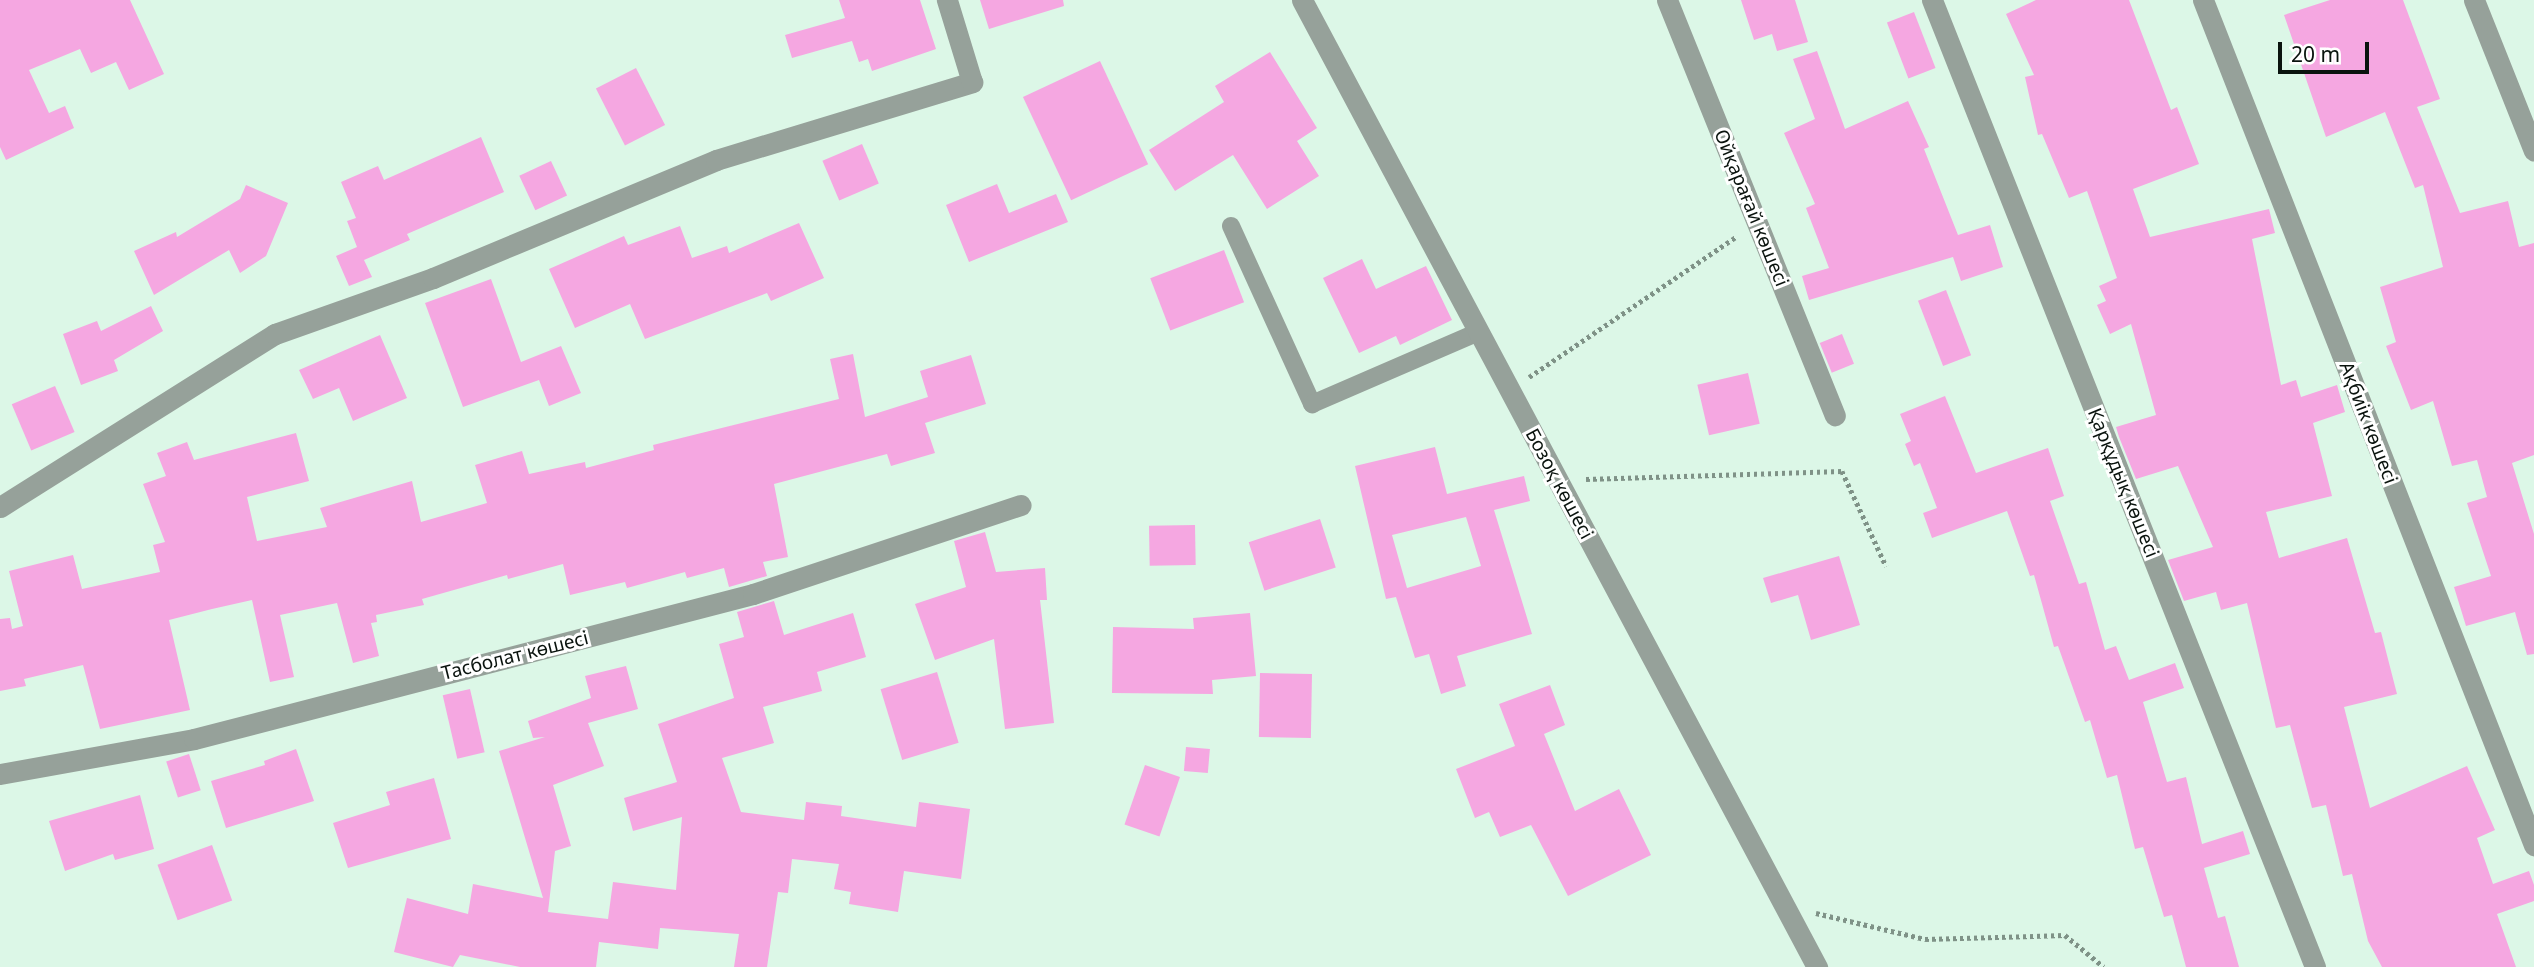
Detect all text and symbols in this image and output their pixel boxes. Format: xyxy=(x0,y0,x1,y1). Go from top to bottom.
scale bar xyxy=(2282,28,2373,72)
text: 20 m xyxy=(2291,40,2340,68)
street label: Ойқарағай көшесі xyxy=(1709,126,1793,290)
street label: Ақбиік көшесі xyxy=(2334,359,2402,487)
street label: Қарқұдық көшесі xyxy=(2083,405,2163,561)
street label: Бозоқ көшесі xyxy=(1520,425,1598,543)
street label: Тасболат көшесі xyxy=(439,627,591,685)

